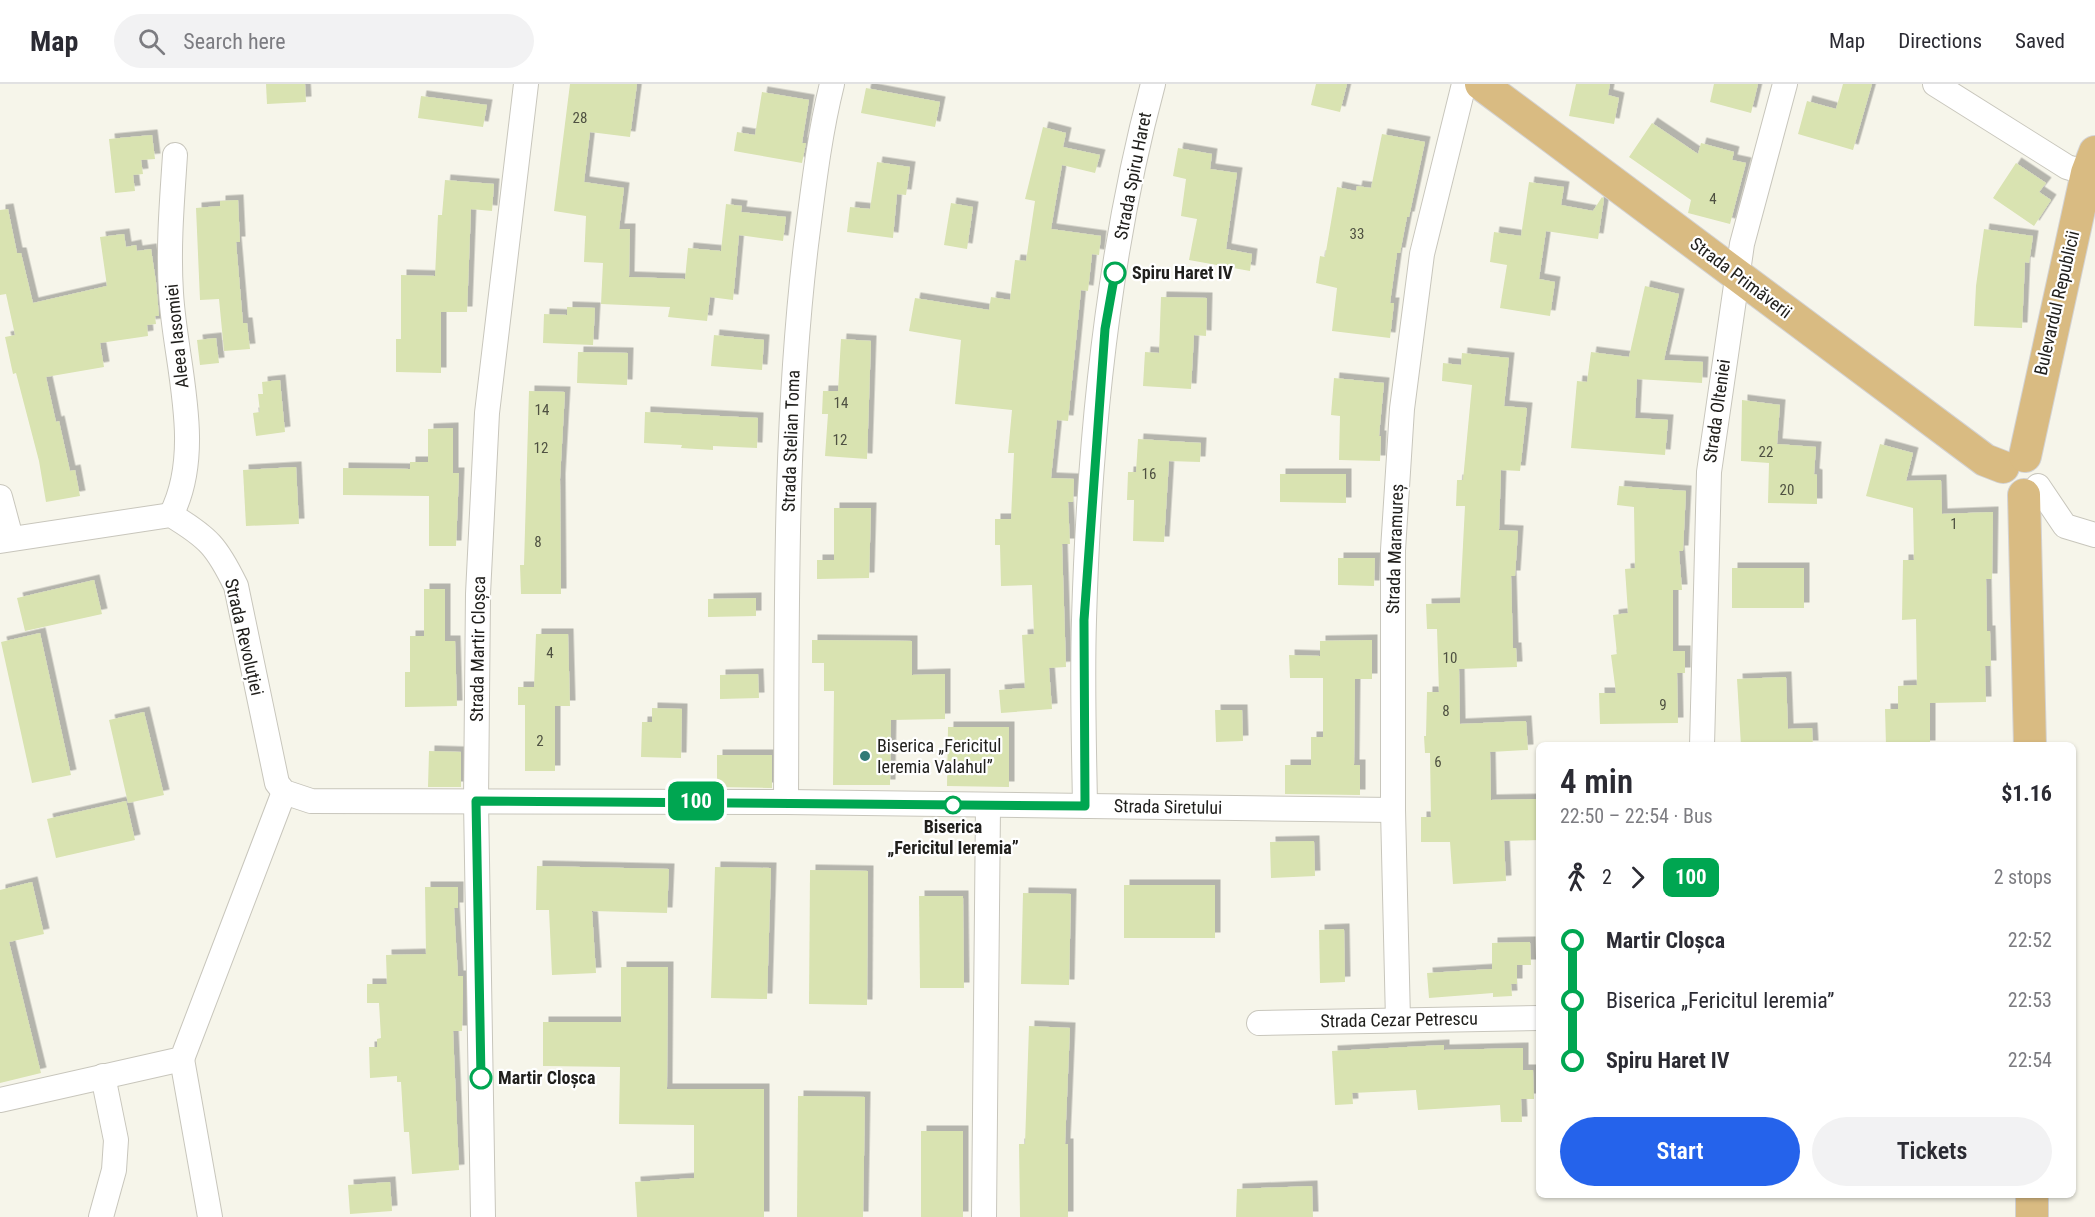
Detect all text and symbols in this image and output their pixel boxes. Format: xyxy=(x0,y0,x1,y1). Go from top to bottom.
search box xyxy=(114,14,534,68)
text: Map xyxy=(30,25,78,58)
icon: search xyxy=(135,25,168,58)
text: Search here xyxy=(183,29,286,54)
text: Map xyxy=(1829,29,1865,53)
text: Directions xyxy=(1898,29,1982,53)
text: Saved xyxy=(2015,29,2065,53)
house number: 28 xyxy=(573,109,587,127)
street label: Strada Spiru Haret xyxy=(1110,110,1155,242)
house number: 4 xyxy=(1709,190,1717,208)
house number: 33 xyxy=(1350,225,1364,243)
street label: Bulevardul Republicii xyxy=(2030,229,2083,377)
street label: Strada Primăverii xyxy=(1686,233,1796,323)
marker: Spiru Haret IV xyxy=(1104,262,1126,284)
place label: Spiru Haret IV xyxy=(1132,262,1234,283)
street label: Aleea Iasomiei xyxy=(161,283,192,389)
street label: Strada Olteniei xyxy=(1699,358,1734,464)
street label: Strada Stelian Toma xyxy=(778,370,803,512)
house number: 14 xyxy=(834,394,848,412)
house number: 14 xyxy=(535,401,549,419)
house number: 12 xyxy=(833,431,847,449)
house number: 12 xyxy=(534,439,548,457)
house number: 22 xyxy=(1759,443,1773,461)
house number: 16 xyxy=(1142,465,1156,483)
house number: 20 xyxy=(1780,481,1794,499)
street label: Strada Maramureș xyxy=(1382,484,1408,614)
house number: 1 xyxy=(1950,515,1958,533)
house number: 8 xyxy=(534,533,542,551)
street label: Strada Revoluției xyxy=(220,576,268,698)
street label: Strada Martir Cloșca xyxy=(466,576,490,722)
house number: 4 xyxy=(546,644,554,662)
house number: 10 xyxy=(1443,649,1457,667)
house number: 9 xyxy=(1659,696,1667,714)
house number: 8 xyxy=(1442,702,1450,720)
house number: 2 xyxy=(536,732,544,750)
place label: Biserica „Fericitul Ieremia Valahul” xyxy=(877,735,1001,777)
marker: Biserica „Fericitul Ieremia Valahul” xyxy=(858,749,872,763)
house number: 6 xyxy=(1434,753,1442,771)
text: 4 min xyxy=(1560,762,1633,801)
text: $1.16 xyxy=(2001,781,2052,806)
line badge: 100 xyxy=(662,782,730,820)
text: 100 xyxy=(680,789,712,813)
street label: Strada Siretului xyxy=(1114,795,1222,818)
marker: Biserica „Fericitul Ieremia” xyxy=(944,796,962,814)
text: 22:50 – 22:54 · Bus xyxy=(1560,804,1713,828)
place label: Biserica „Fericitul Ieremia” xyxy=(887,816,1019,858)
icon: walk xyxy=(1560,861,1593,894)
icon: forward xyxy=(1621,861,1654,894)
text: 2 xyxy=(1602,865,1612,889)
text: 100 xyxy=(1675,865,1707,889)
text: 2 stops xyxy=(1994,865,2052,889)
text: Martir Cloșca xyxy=(1606,928,1725,953)
text: 22:52 xyxy=(2008,928,2052,952)
text: Biserica „Fericitul Ieremia” xyxy=(1606,988,1834,1013)
text: 22:53 xyxy=(2008,988,2052,1012)
street label: Strada Cezar Petrescu xyxy=(1320,1008,1478,1031)
text: Spiru Haret IV xyxy=(1606,1048,1729,1073)
text: 22:54 xyxy=(2008,1048,2052,1072)
marker: Martir Cloșca xyxy=(470,1067,492,1089)
place label: Martir Cloșca xyxy=(498,1067,595,1089)
button: Start xyxy=(1560,1117,1800,1186)
button: Tickets xyxy=(1812,1117,2052,1186)

